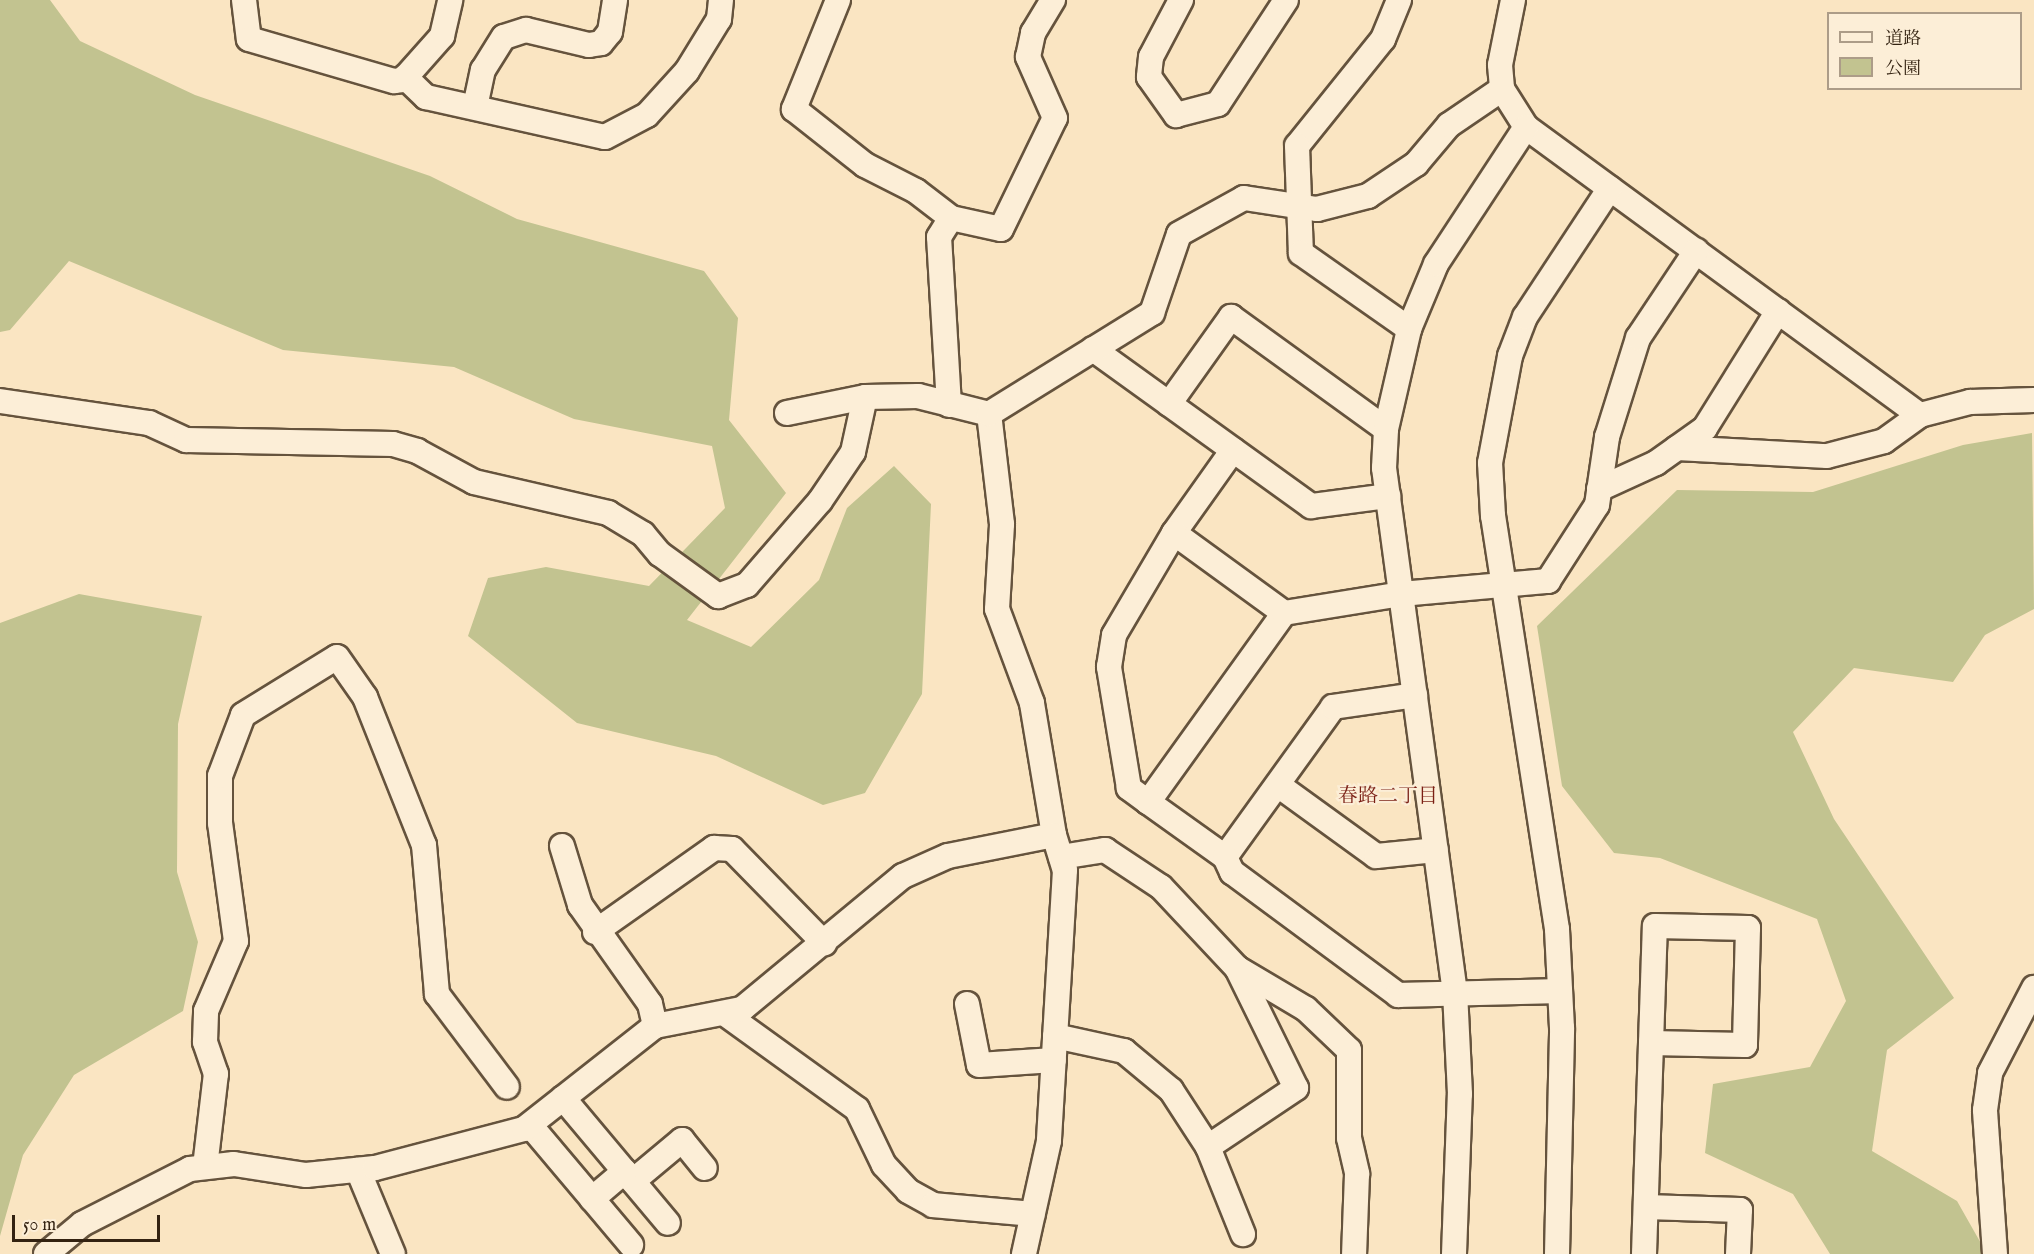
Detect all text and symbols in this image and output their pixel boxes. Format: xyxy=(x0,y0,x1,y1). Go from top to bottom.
legend xyxy=(1827,12,2022,90)
text: 道路 xyxy=(1885,28,1921,51)
text: 公園 xyxy=(1885,58,1921,81)
district label: 春路二丁目 xyxy=(1338,784,1438,808)
scale bar xyxy=(15,1203,164,1241)
text: 50 m xyxy=(23,1214,56,1237)

